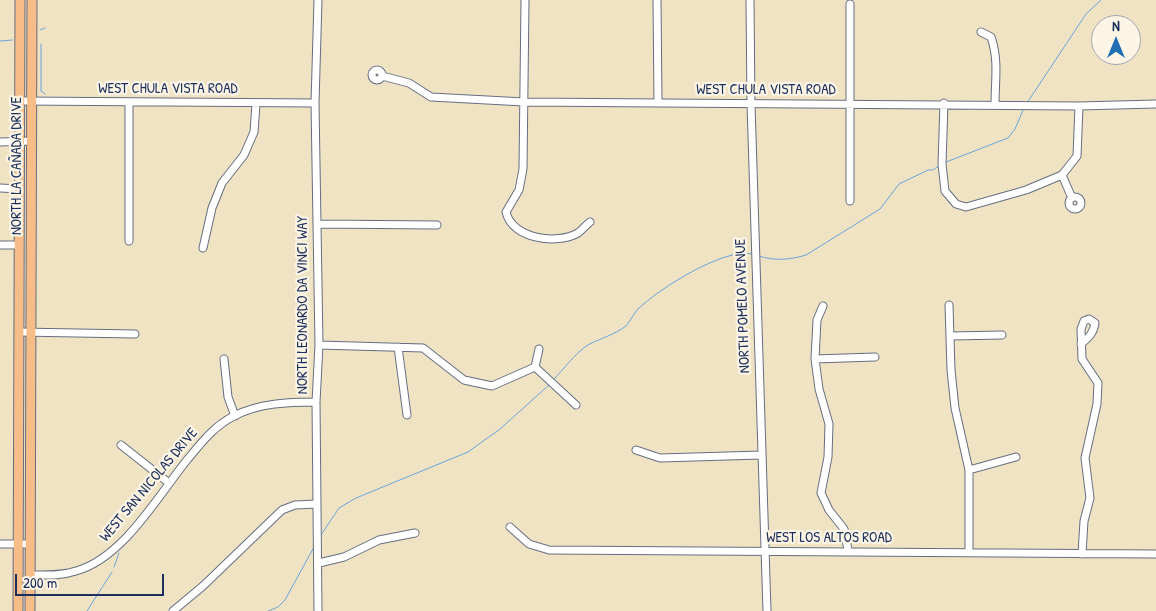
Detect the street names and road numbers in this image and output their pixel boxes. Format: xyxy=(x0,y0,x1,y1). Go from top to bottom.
street label: WEST CHULA VISTA ROAD xyxy=(98,80,238,98)
street label: WEST CHULA VISTA ROAD xyxy=(696,81,836,99)
street label: NORTH LA CAÑADA DRIVE xyxy=(8,97,26,235)
street label: NORTH LEONARDO DA VINCI WAY xyxy=(294,216,312,394)
street label: NORTH POMELO AVENUE xyxy=(732,239,754,373)
street label: WEST SAN NICOLAS DRIVE xyxy=(96,425,202,545)
street label: WEST LOS ALTOS ROAD xyxy=(766,529,892,547)

